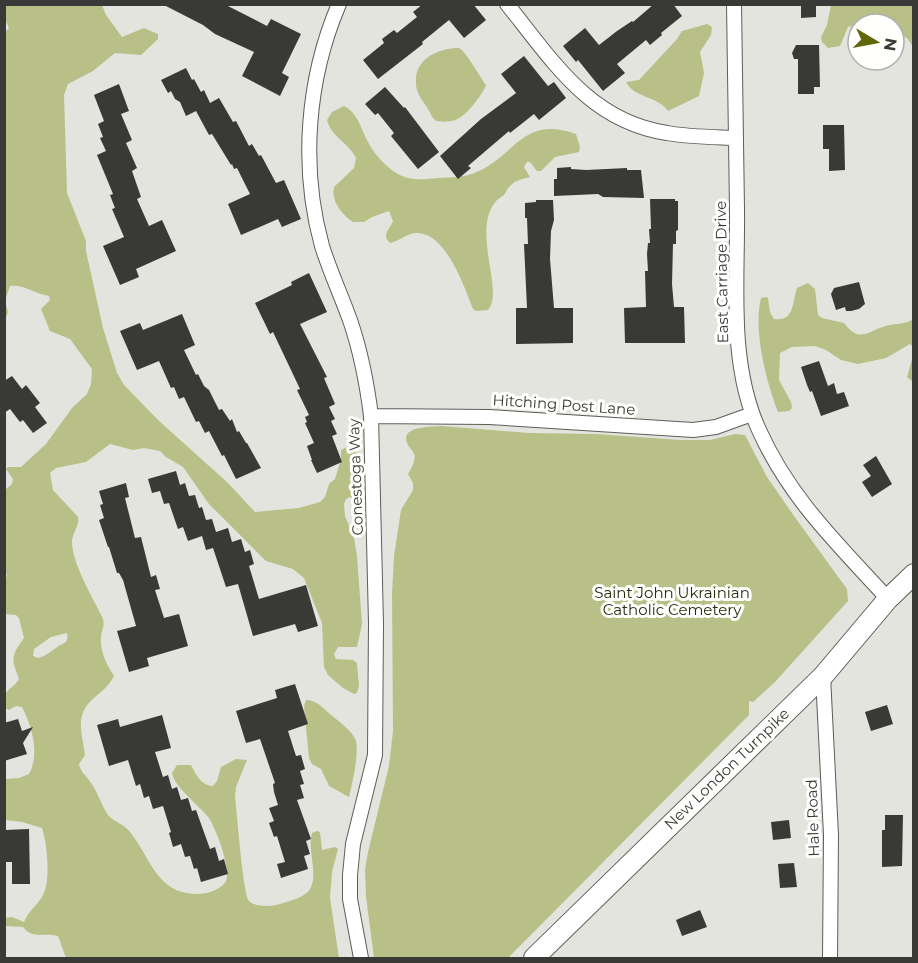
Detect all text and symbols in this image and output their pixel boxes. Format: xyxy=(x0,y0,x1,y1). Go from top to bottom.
north arrow xyxy=(846,12,906,72)
text: N xyxy=(880,36,901,53)
street label: East Carriage Drive xyxy=(711,200,732,344)
street label: Hitching Post Lane xyxy=(492,390,636,419)
street label: Conestoga Way xyxy=(344,417,367,536)
park label: Saint John Ukrainian Catholic Cemetery xyxy=(594,583,750,619)
street label: New London Turnpike xyxy=(660,704,793,833)
street label: Hale Road xyxy=(802,779,823,857)

